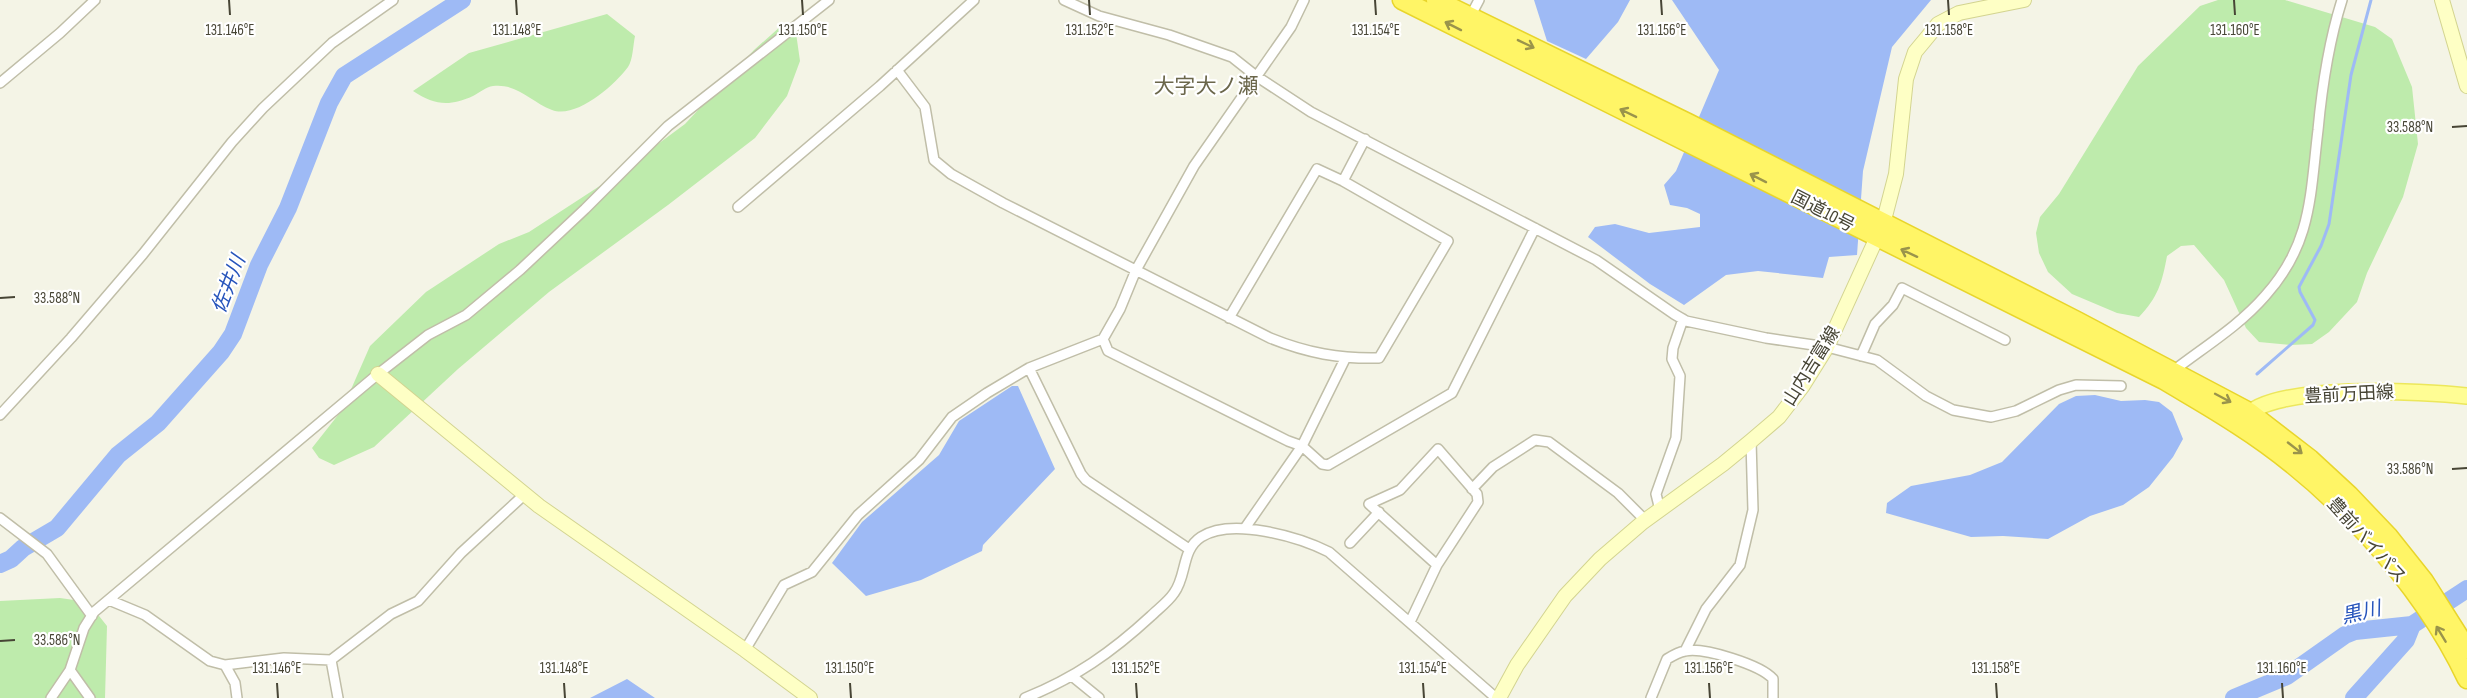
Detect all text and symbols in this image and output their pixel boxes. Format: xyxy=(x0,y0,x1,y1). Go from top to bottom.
one-way arrow xyxy=(1445,20,1463,31)
text: 131.146°E xyxy=(206,21,254,40)
text: 131.148°E xyxy=(493,21,541,40)
text: 131.150°E xyxy=(779,21,827,40)
text: 131.152°E xyxy=(1066,21,1114,40)
text: 131.154°E xyxy=(1352,21,1400,40)
text: 131.156°E xyxy=(1638,21,1686,40)
text: 131.158°E xyxy=(1925,21,1973,40)
text: 131.160°E xyxy=(2210,21,2260,40)
one-way arrow xyxy=(1517,39,1535,51)
district label: 大字大ノ瀬 xyxy=(1154,74,1259,99)
one-way arrow xyxy=(1619,106,1637,118)
text: 33.588°N xyxy=(2387,118,2433,137)
one-way arrow xyxy=(1750,172,1768,184)
street label: 国道10号 xyxy=(1788,187,1858,236)
one-way arrow xyxy=(1901,246,1919,258)
water label: 佐井川 xyxy=(207,250,252,317)
text: 33.588°N xyxy=(34,289,80,308)
street label: 山内吉富線 xyxy=(1779,323,1844,410)
street label: 豊前万田線 xyxy=(2304,382,2395,407)
one-way arrow xyxy=(2214,393,2232,404)
one-way arrow xyxy=(2287,441,2303,454)
text: 33.586°N xyxy=(2387,460,2433,479)
street label: 豊前バイパス xyxy=(2323,493,2410,587)
water label: 黒川 xyxy=(2339,596,2385,629)
one-way arrow xyxy=(2435,626,2447,643)
text: 33.586°N xyxy=(34,631,80,650)
text: 131.146°E xyxy=(253,659,301,678)
text: 131.148°E xyxy=(540,659,588,678)
text: 131.150°E xyxy=(826,659,874,678)
text: 131.152°E xyxy=(1112,659,1160,678)
text: 131.154°E xyxy=(1399,659,1447,678)
text: 131.156°E xyxy=(1685,659,1733,678)
text: 131.158°E xyxy=(1972,659,2020,678)
text: 131.160°E xyxy=(2257,659,2307,678)

